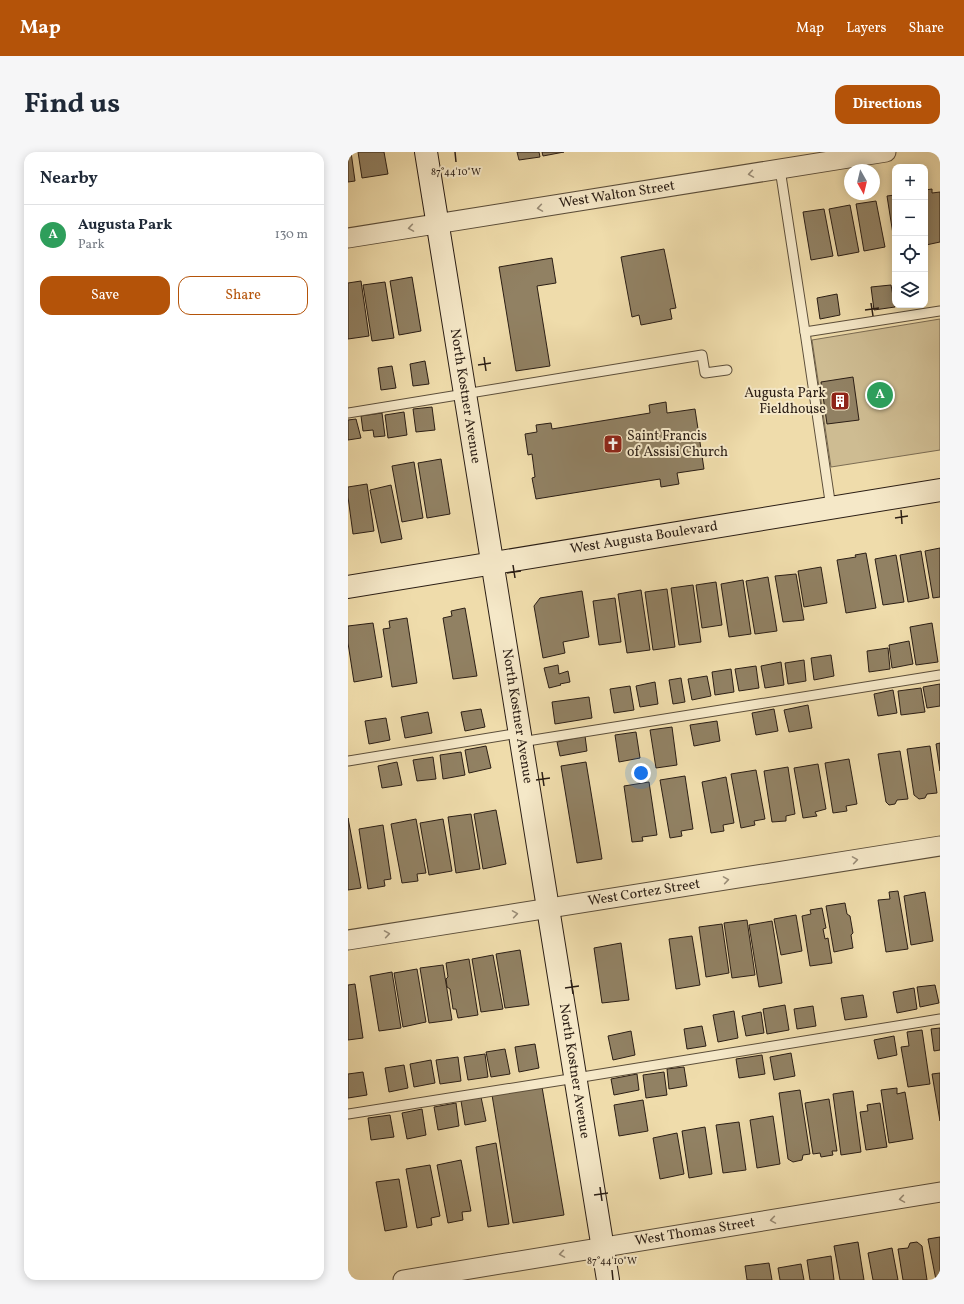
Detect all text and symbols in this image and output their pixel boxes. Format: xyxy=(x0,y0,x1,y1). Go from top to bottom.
text: Map xyxy=(20,15,61,41)
text: Map xyxy=(796,19,824,38)
text: Layers xyxy=(846,19,886,38)
text: Share xyxy=(908,19,944,38)
text: Find us xyxy=(24,85,120,124)
button: Directions xyxy=(835,85,940,124)
north arrow xyxy=(844,164,880,200)
map controls xyxy=(892,164,928,308)
button: + xyxy=(892,164,928,200)
text: 87°44'10"W xyxy=(431,165,481,179)
text: Nearby xyxy=(40,167,98,190)
one-way arrow xyxy=(748,169,754,178)
street label: West Walton Street xyxy=(558,176,676,214)
button: − xyxy=(892,200,928,236)
one-way arrow xyxy=(537,203,543,211)
text: Augusta Park xyxy=(78,215,172,236)
one-way arrow xyxy=(408,223,414,232)
text: A xyxy=(48,226,58,244)
text: 130 m xyxy=(275,226,308,244)
text: Park xyxy=(78,236,105,254)
button: locate xyxy=(892,236,928,272)
button: layers xyxy=(892,272,928,308)
button: Save xyxy=(40,276,170,315)
button: Share xyxy=(178,276,308,315)
street label: North Kostner Avenue xyxy=(445,327,485,465)
pin: A xyxy=(867,380,893,410)
place label: Augusta Park Fieldhouse xyxy=(744,384,826,419)
building icon: Augusta Park Fieldhouse xyxy=(829,390,851,412)
place label: Saint Francis of Assisi Church xyxy=(627,427,728,462)
church icon: Saint Francis of Assisi Church xyxy=(602,433,624,455)
street label: West Augusta Boulevard xyxy=(569,517,719,559)
street label: North Kostner Avenue xyxy=(497,647,537,785)
your location xyxy=(631,763,651,783)
one-way arrow xyxy=(852,856,858,864)
street label: West Cortez Street xyxy=(586,875,702,911)
one-way arrow xyxy=(723,876,729,885)
one-way arrow xyxy=(512,910,518,919)
one-way arrow xyxy=(383,930,390,939)
street label: North Kostner Avenue xyxy=(554,1002,594,1140)
one-way arrow xyxy=(898,1194,905,1203)
street label: West Thomas Street xyxy=(634,1213,757,1251)
one-way arrow xyxy=(770,1215,776,1223)
one-way arrow xyxy=(559,1249,565,1258)
text: 87°44'10"W xyxy=(587,1254,637,1268)

